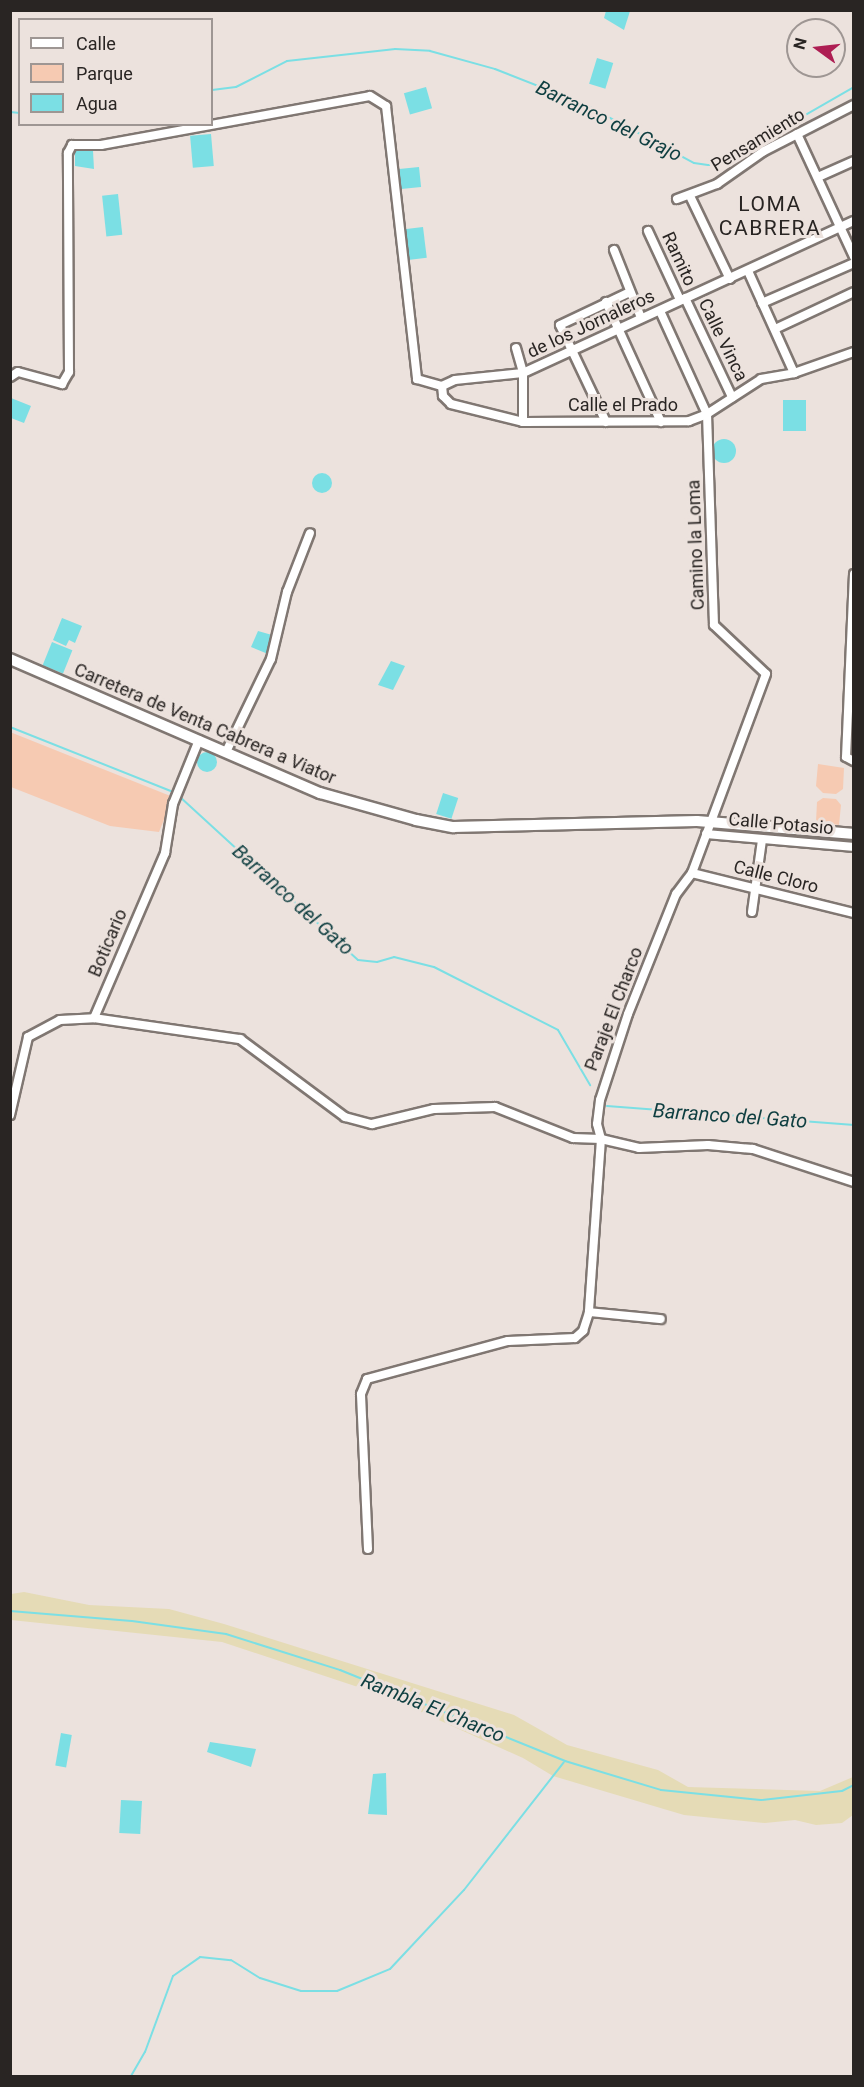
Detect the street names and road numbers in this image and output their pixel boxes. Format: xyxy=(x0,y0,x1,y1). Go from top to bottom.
street label: Pensamiento xyxy=(707,104,809,176)
street label: Ramito xyxy=(657,229,701,289)
street label: de los Jornaleros xyxy=(524,285,658,363)
street label: Calle Vinca xyxy=(694,295,752,385)
street label: Calle el Prado xyxy=(568,394,678,416)
street label: Camino la Loma xyxy=(683,479,709,611)
street label: Carretera de Venta Cabrera a Viator xyxy=(71,659,339,789)
street label: Calle Potasio xyxy=(728,809,834,839)
street label: Calle Cloro xyxy=(731,856,821,898)
street label: Boticario xyxy=(84,906,132,980)
street label: Paraje El Charco xyxy=(580,944,648,1074)

